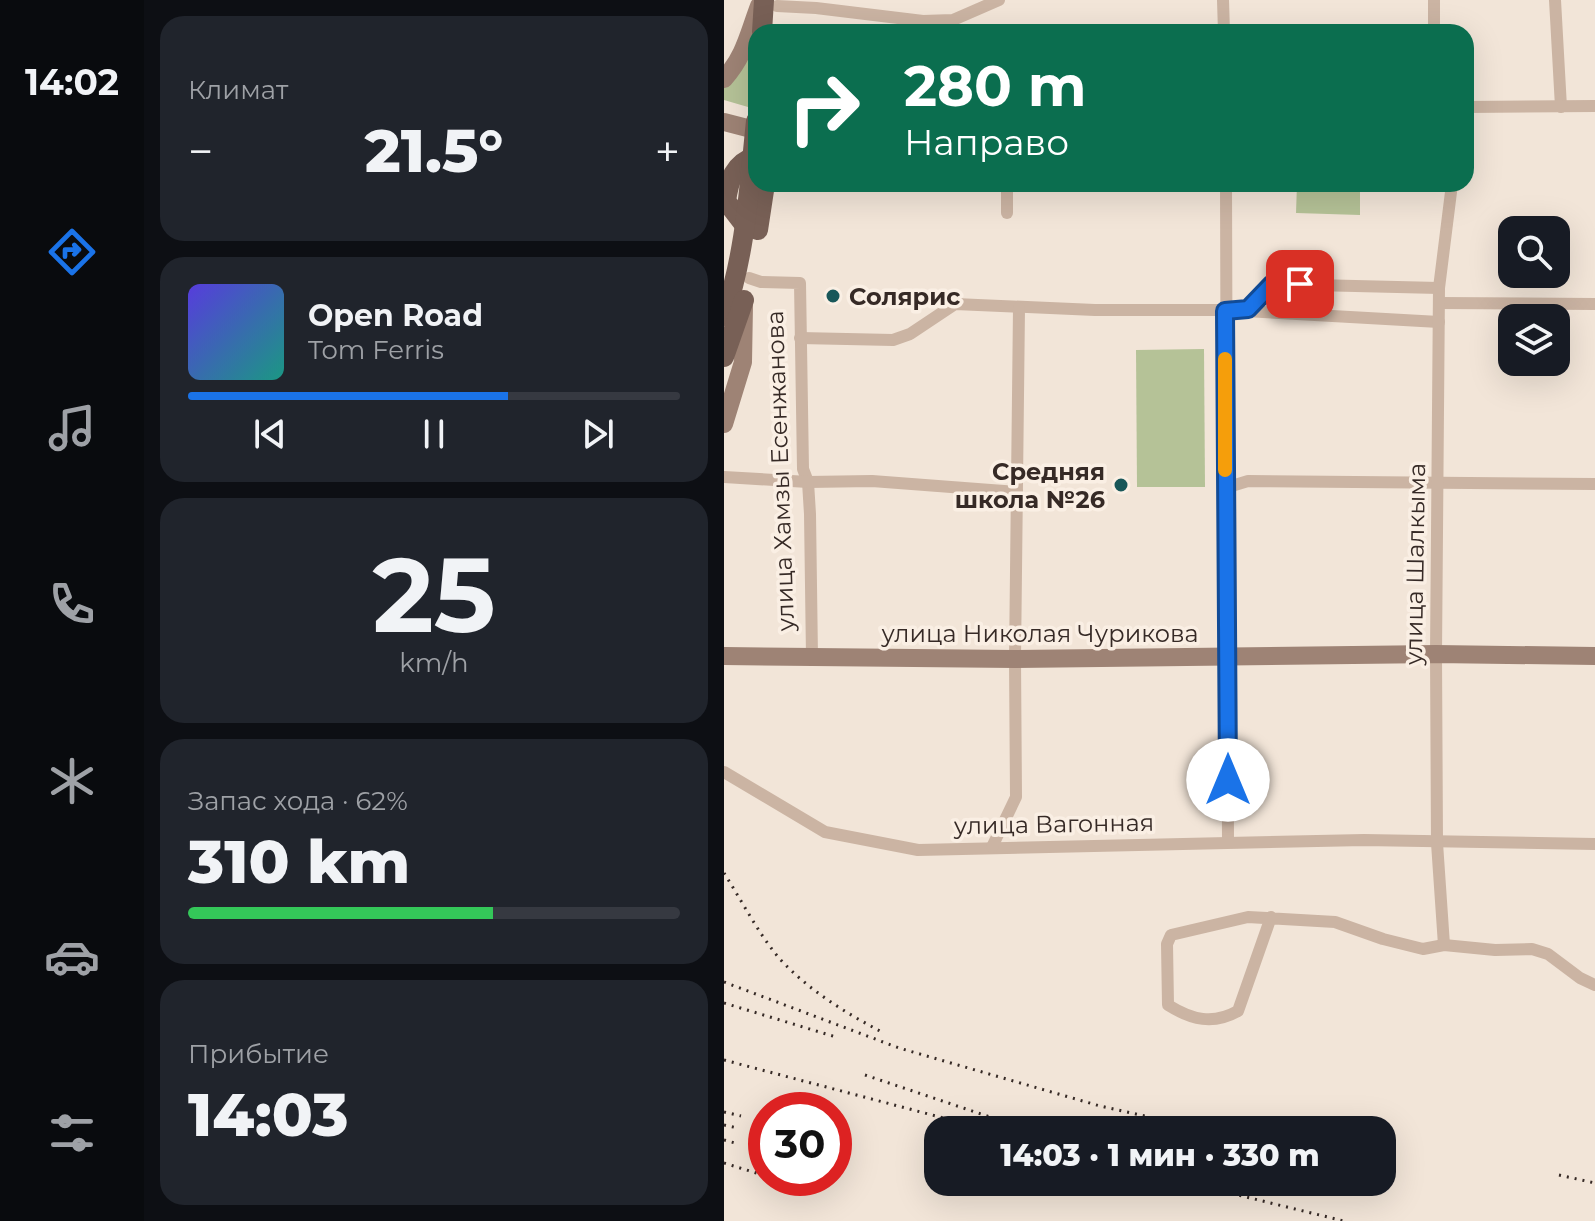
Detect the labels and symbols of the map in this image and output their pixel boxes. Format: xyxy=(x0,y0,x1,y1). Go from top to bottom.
pin xyxy=(1266,250,1334,318)
place label: Солярис xyxy=(849,282,960,311)
marker: Солярис xyxy=(824,287,842,305)
street label: улица Хамзы Есенжанова xyxy=(760,310,800,633)
place label: Средняя школа №26 xyxy=(955,457,1105,514)
street label: улица Шалкыма xyxy=(1399,463,1431,666)
marker: Средняя школа №26 xyxy=(1112,476,1130,494)
street label: улица Николая Чурикова xyxy=(880,619,1199,648)
position arrow xyxy=(1186,738,1270,822)
street label: улица Вагонная xyxy=(953,808,1154,840)
speed limit sign: 30 xyxy=(748,1092,852,1196)

